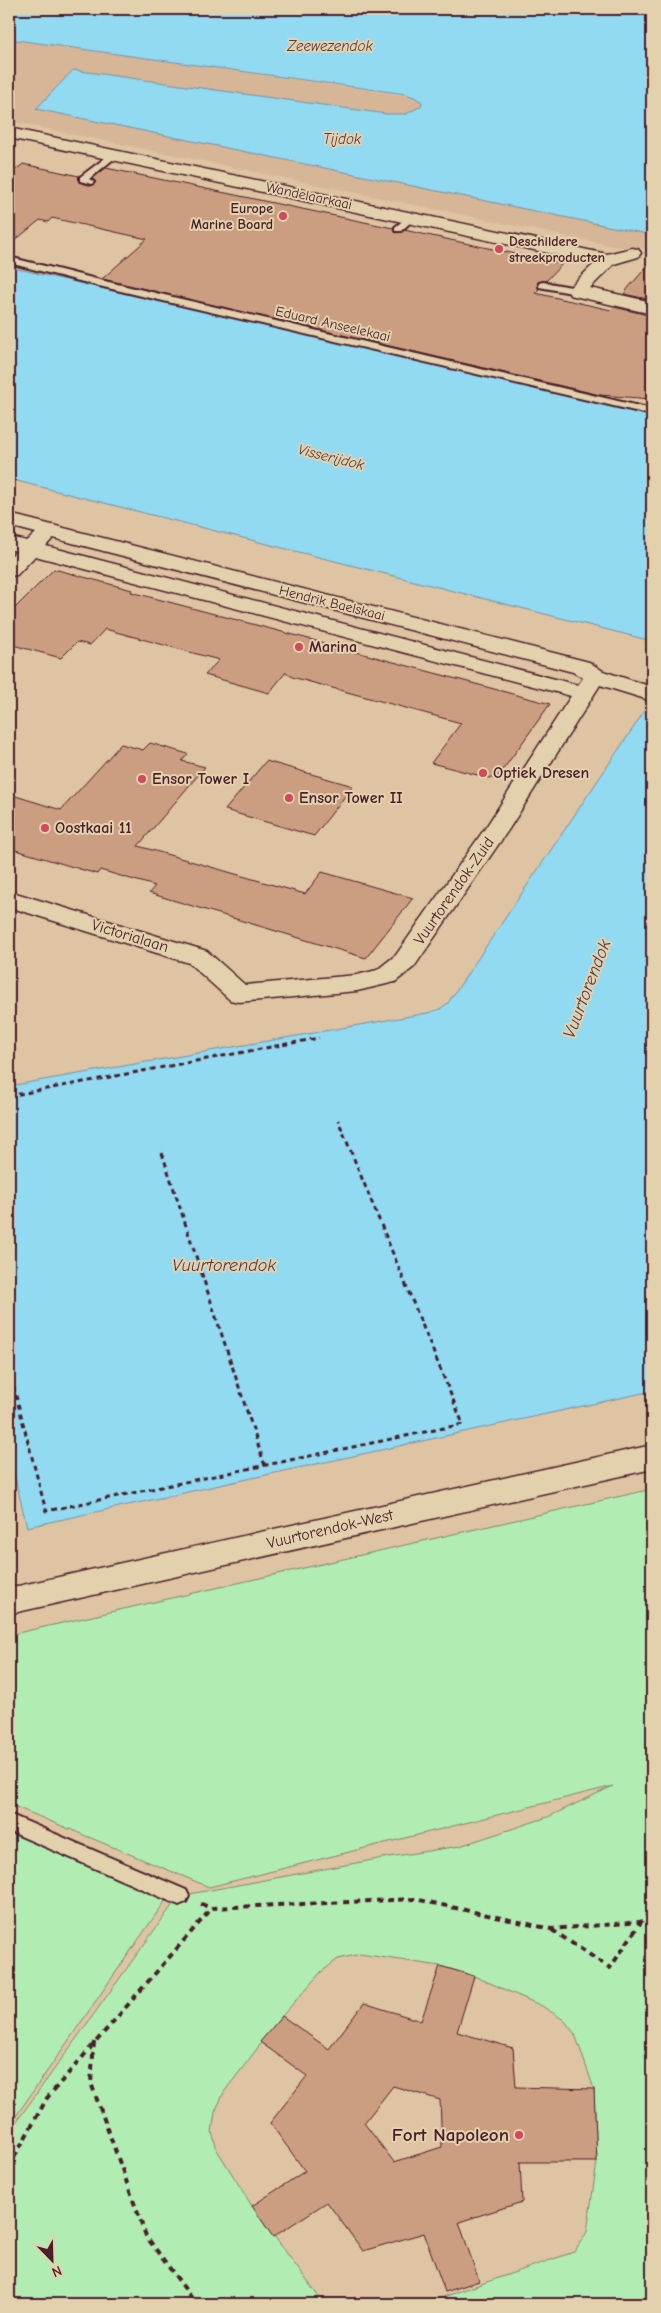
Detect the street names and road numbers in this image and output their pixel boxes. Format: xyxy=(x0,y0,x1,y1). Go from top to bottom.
street label: Wandelaarkaai xyxy=(264,179,354,213)
street label: Eduard Anseelekaai xyxy=(274,303,392,345)
street label: Hendrik Baelskaai xyxy=(277,582,387,624)
street label: Vuurtorendok-Zuid xyxy=(410,834,498,948)
street label: Victorialaan xyxy=(89,916,171,956)
street label: Vuurtorendok-West xyxy=(265,1506,395,1552)

